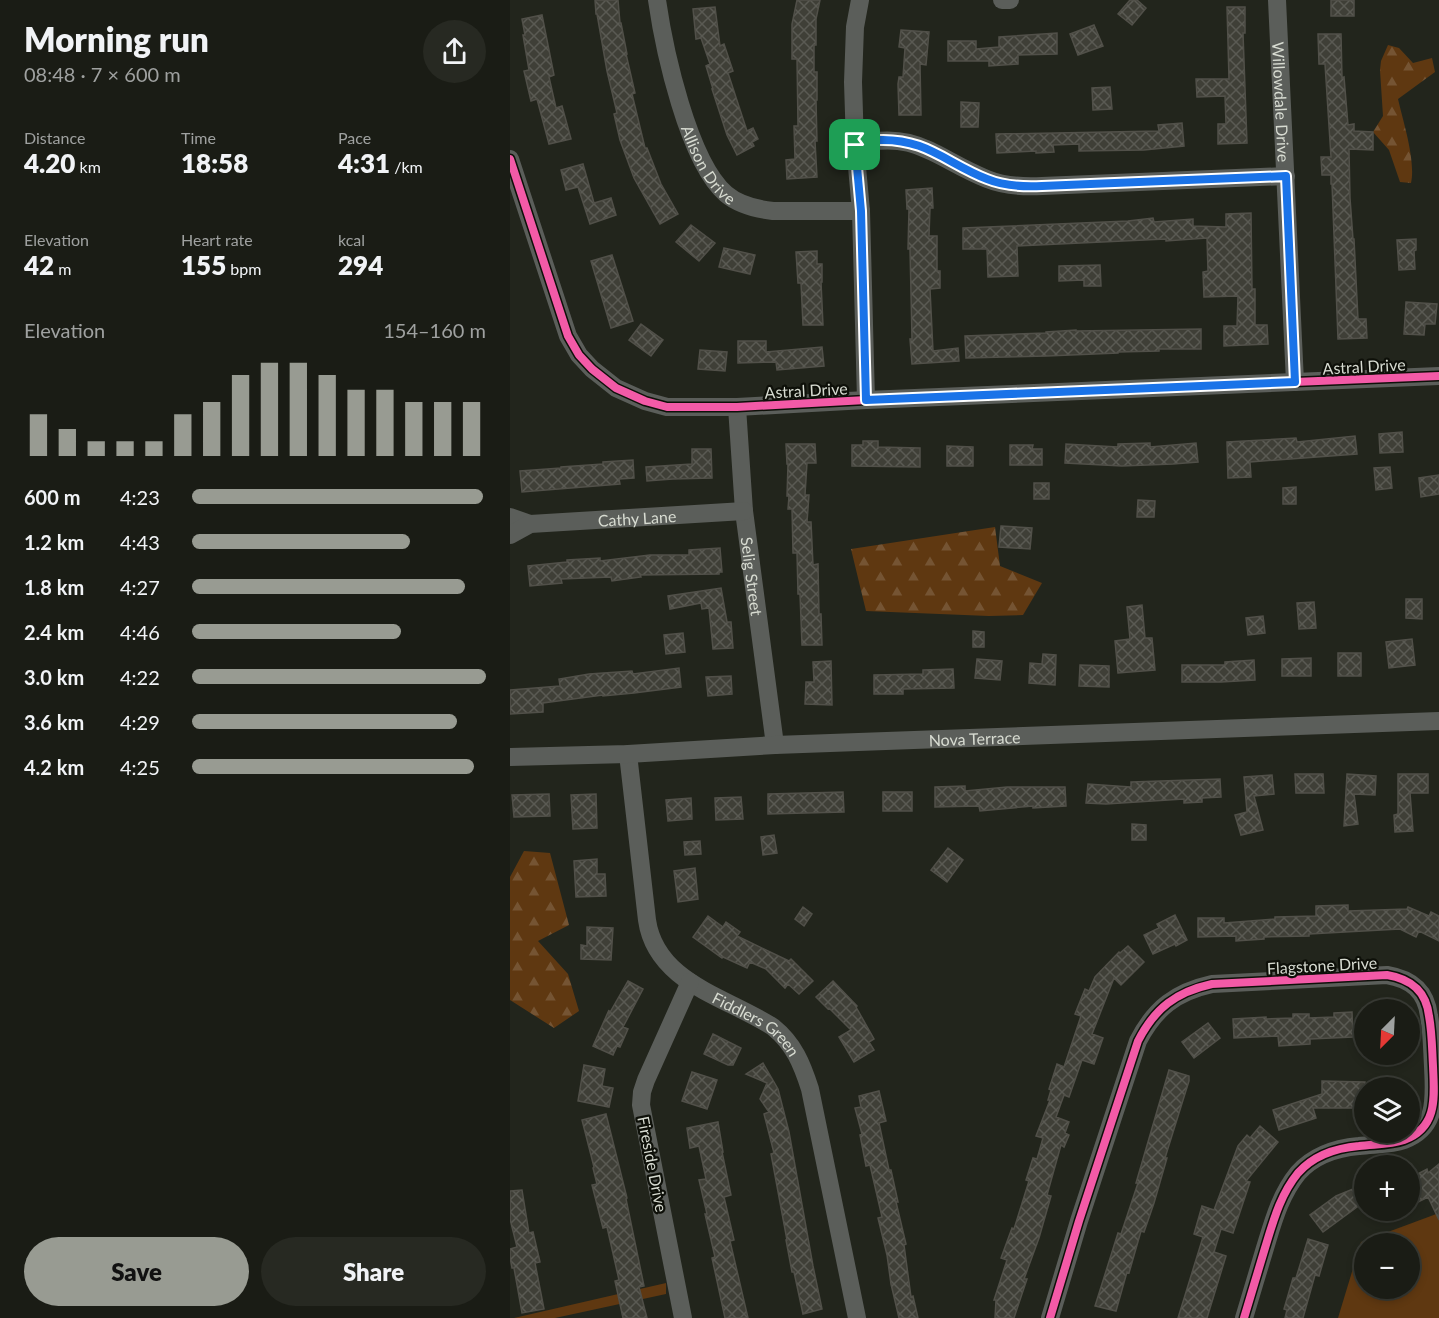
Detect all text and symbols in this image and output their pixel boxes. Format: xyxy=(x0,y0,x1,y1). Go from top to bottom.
text: Morning run xyxy=(24,19,209,59)
button: share xyxy=(423,20,486,83)
street label: Willowdale Drive xyxy=(1269,41,1294,163)
text: 08:48 · 7 × 600 m xyxy=(24,62,181,86)
pin xyxy=(829,119,880,170)
street label: Allison Drive xyxy=(678,122,740,208)
text: Distance xyxy=(24,128,85,147)
text: Time xyxy=(181,128,216,147)
text: Pace xyxy=(338,128,371,147)
icon: arrive xyxy=(838,128,871,161)
text: 4.20 xyxy=(24,147,75,179)
text: 18:58 xyxy=(181,147,248,179)
text: 4:31 xyxy=(338,147,390,179)
text: km xyxy=(75,157,101,176)
text: /km xyxy=(390,157,423,176)
text: Elevation xyxy=(24,230,89,249)
text: Heart rate xyxy=(181,230,253,249)
text: kcal xyxy=(338,230,365,249)
text: 42 xyxy=(24,249,54,281)
text: 155 xyxy=(181,249,226,281)
text: 294 xyxy=(338,249,383,281)
text: m xyxy=(54,259,71,278)
text: bpm xyxy=(226,259,261,278)
text: Elevation xyxy=(24,318,105,342)
text: 154–160 m xyxy=(383,318,486,342)
street label: Astral Drive xyxy=(1322,354,1406,378)
street label: Astral Drive xyxy=(764,378,848,402)
text: 600 m xyxy=(24,485,80,509)
text: 4:23 xyxy=(120,485,160,509)
street label: Cathy Lane xyxy=(597,506,677,529)
text: 1.2 km xyxy=(24,530,84,554)
text: 4:43 xyxy=(120,530,160,554)
street label: Selig Street xyxy=(738,536,767,617)
text: 1.8 km xyxy=(24,575,84,599)
text: 4:27 xyxy=(120,575,160,599)
text: 2.4 km xyxy=(24,620,84,644)
text: 4:46 xyxy=(120,620,160,644)
text: 3.0 km xyxy=(24,665,84,689)
text: 4:22 xyxy=(120,665,160,689)
text: 3.6 km xyxy=(24,710,84,734)
text: 4:29 xyxy=(120,710,160,734)
street label: Nova Terrace xyxy=(928,727,1021,749)
text: 4.2 km xyxy=(24,755,84,779)
text: 4:25 xyxy=(120,755,160,779)
street label: Flagstone Drive xyxy=(1266,953,1378,977)
street label: Fiddlers Green xyxy=(710,987,804,1059)
north arrow xyxy=(1354,999,1420,1065)
map controls xyxy=(1354,999,1420,1299)
button: layers xyxy=(1354,1077,1420,1143)
street label: Fireside Drive xyxy=(634,1114,672,1214)
button: + xyxy=(1354,1155,1420,1221)
button: − xyxy=(1354,1233,1420,1299)
button: Save xyxy=(24,1237,249,1306)
button: Share xyxy=(261,1237,486,1306)

